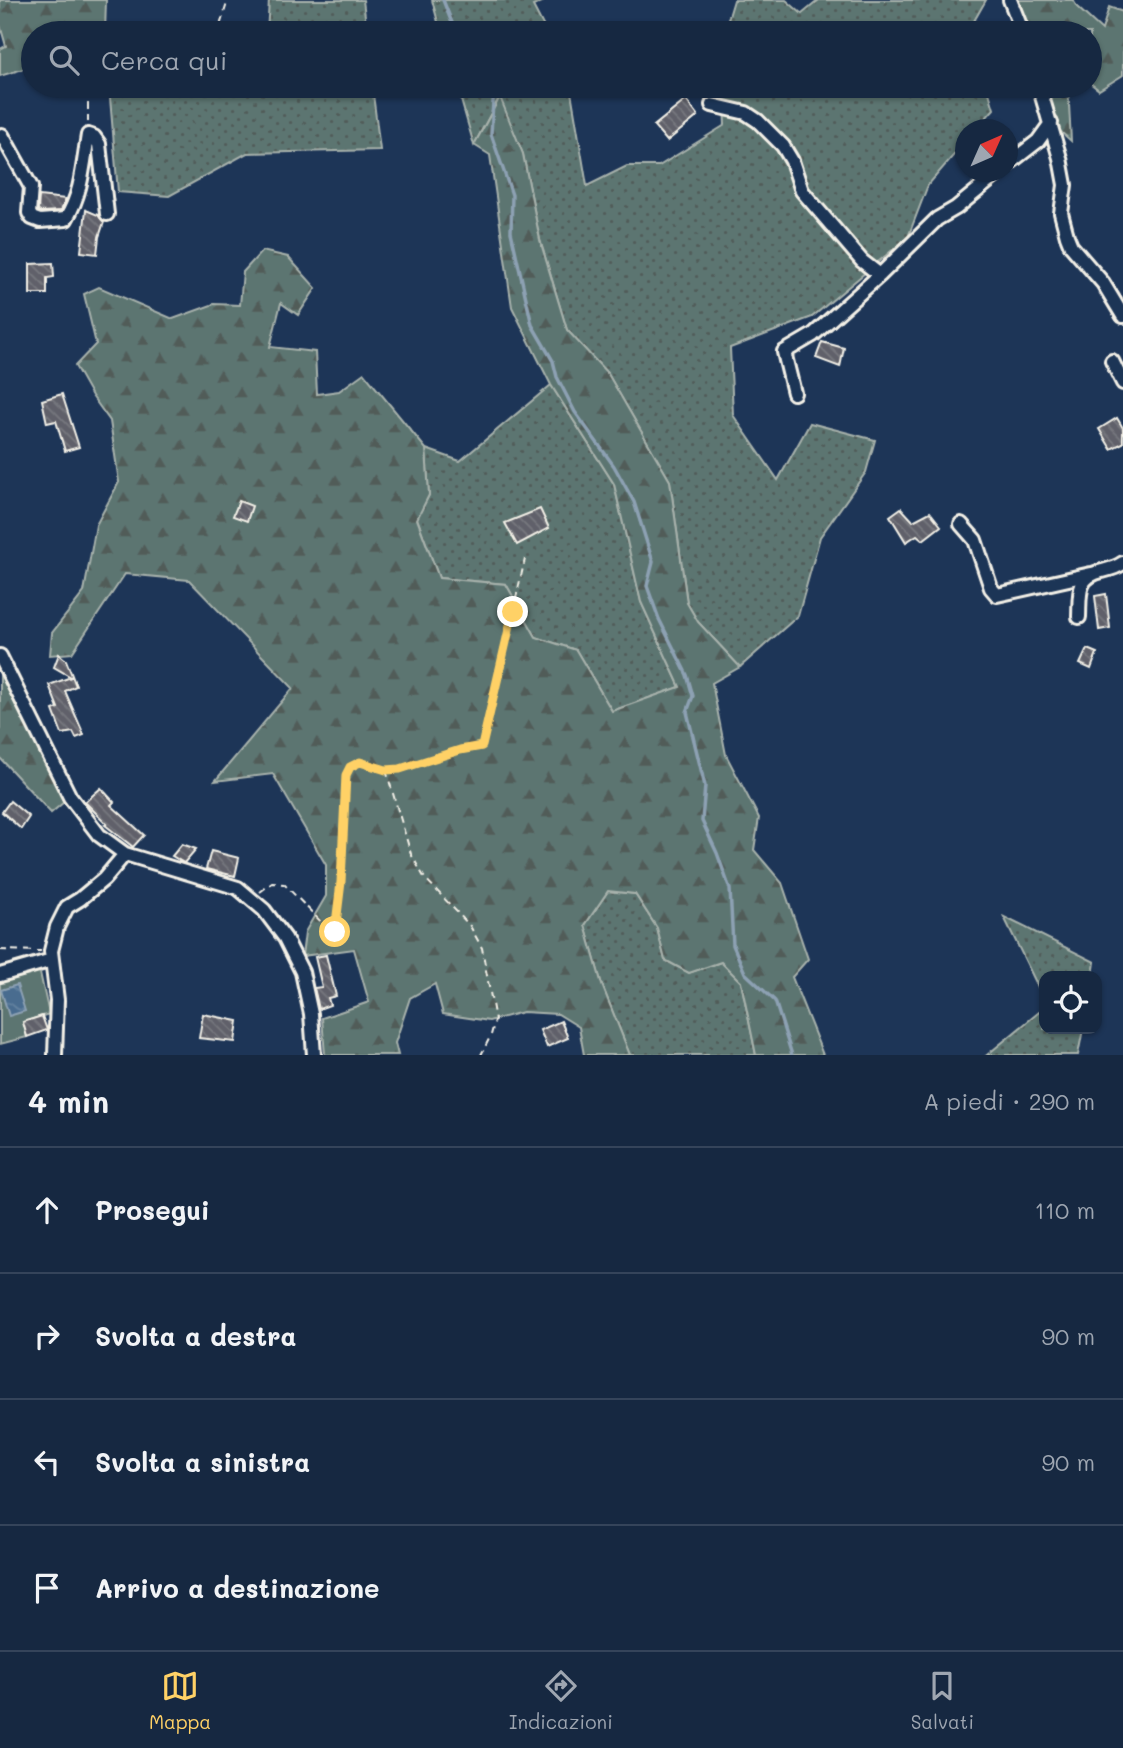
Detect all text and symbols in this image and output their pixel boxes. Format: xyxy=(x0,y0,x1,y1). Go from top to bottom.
search box xyxy=(21,21,1102,98)
icon: search xyxy=(45,41,83,79)
text: Cerca qui xyxy=(101,43,227,77)
north arrow xyxy=(955,119,1018,182)
route end xyxy=(497,596,528,627)
route start xyxy=(319,916,350,947)
map controls xyxy=(1039,971,1102,1034)
button: locate xyxy=(1039,971,1102,1034)
text: 4 min xyxy=(28,1081,109,1121)
text: A piedi · 290 m xyxy=(924,1086,1095,1116)
icon: ahead xyxy=(28,1191,66,1229)
text: Prosegui xyxy=(95,1193,210,1227)
text: 110 m xyxy=(1035,1195,1095,1225)
icon: right xyxy=(28,1317,66,1355)
text: Svolta a destra xyxy=(95,1319,296,1353)
text: 90 m xyxy=(1042,1321,1095,1351)
icon: left xyxy=(28,1443,66,1481)
text: Svolta a sinistra xyxy=(95,1445,310,1479)
text: 90 m xyxy=(1042,1447,1095,1477)
icon: arrive xyxy=(28,1569,66,1607)
text: Arrivo a destinazione xyxy=(95,1571,380,1605)
tab: Mappa xyxy=(149,1667,211,1734)
tab: Indicazioni xyxy=(509,1667,613,1734)
tab: Salvati xyxy=(911,1667,974,1734)

